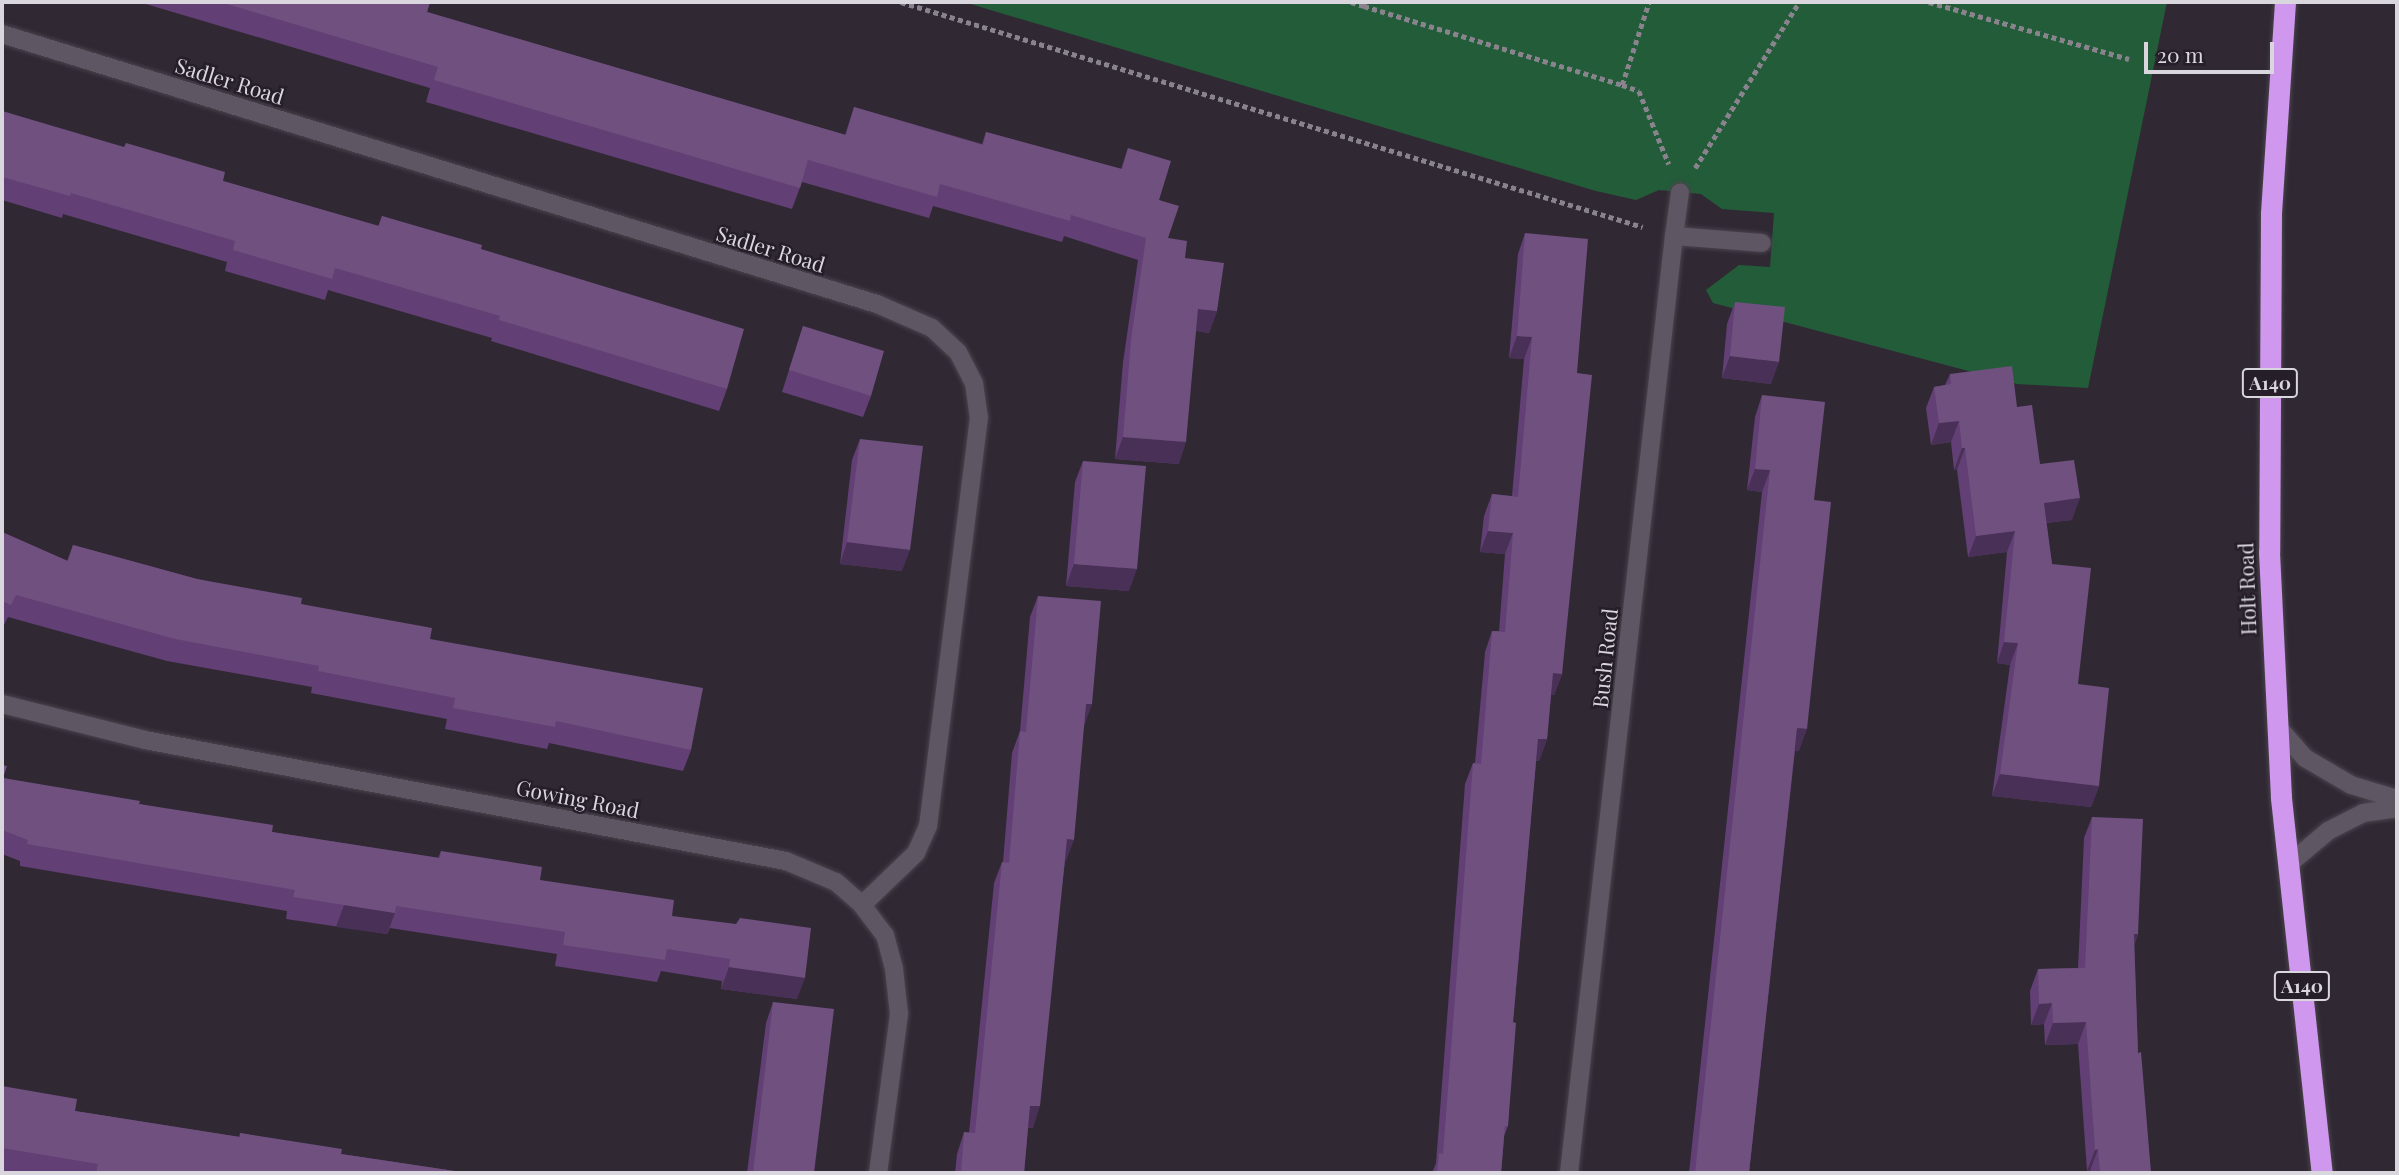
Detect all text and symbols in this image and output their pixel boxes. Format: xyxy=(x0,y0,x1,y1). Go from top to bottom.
scale bar xyxy=(2147,28,2276,72)
text: 20 m xyxy=(2157,40,2204,68)
street label: Sadler Road xyxy=(172,51,288,109)
street label: Sadler Road xyxy=(713,219,829,277)
road number: A140 xyxy=(2240,368,2300,398)
street label: Holt Road xyxy=(2232,542,2260,636)
street label: Bush Road xyxy=(1586,607,1622,709)
street label: Gowing Road xyxy=(514,774,642,822)
road number: A140 xyxy=(2272,970,2332,1002)

